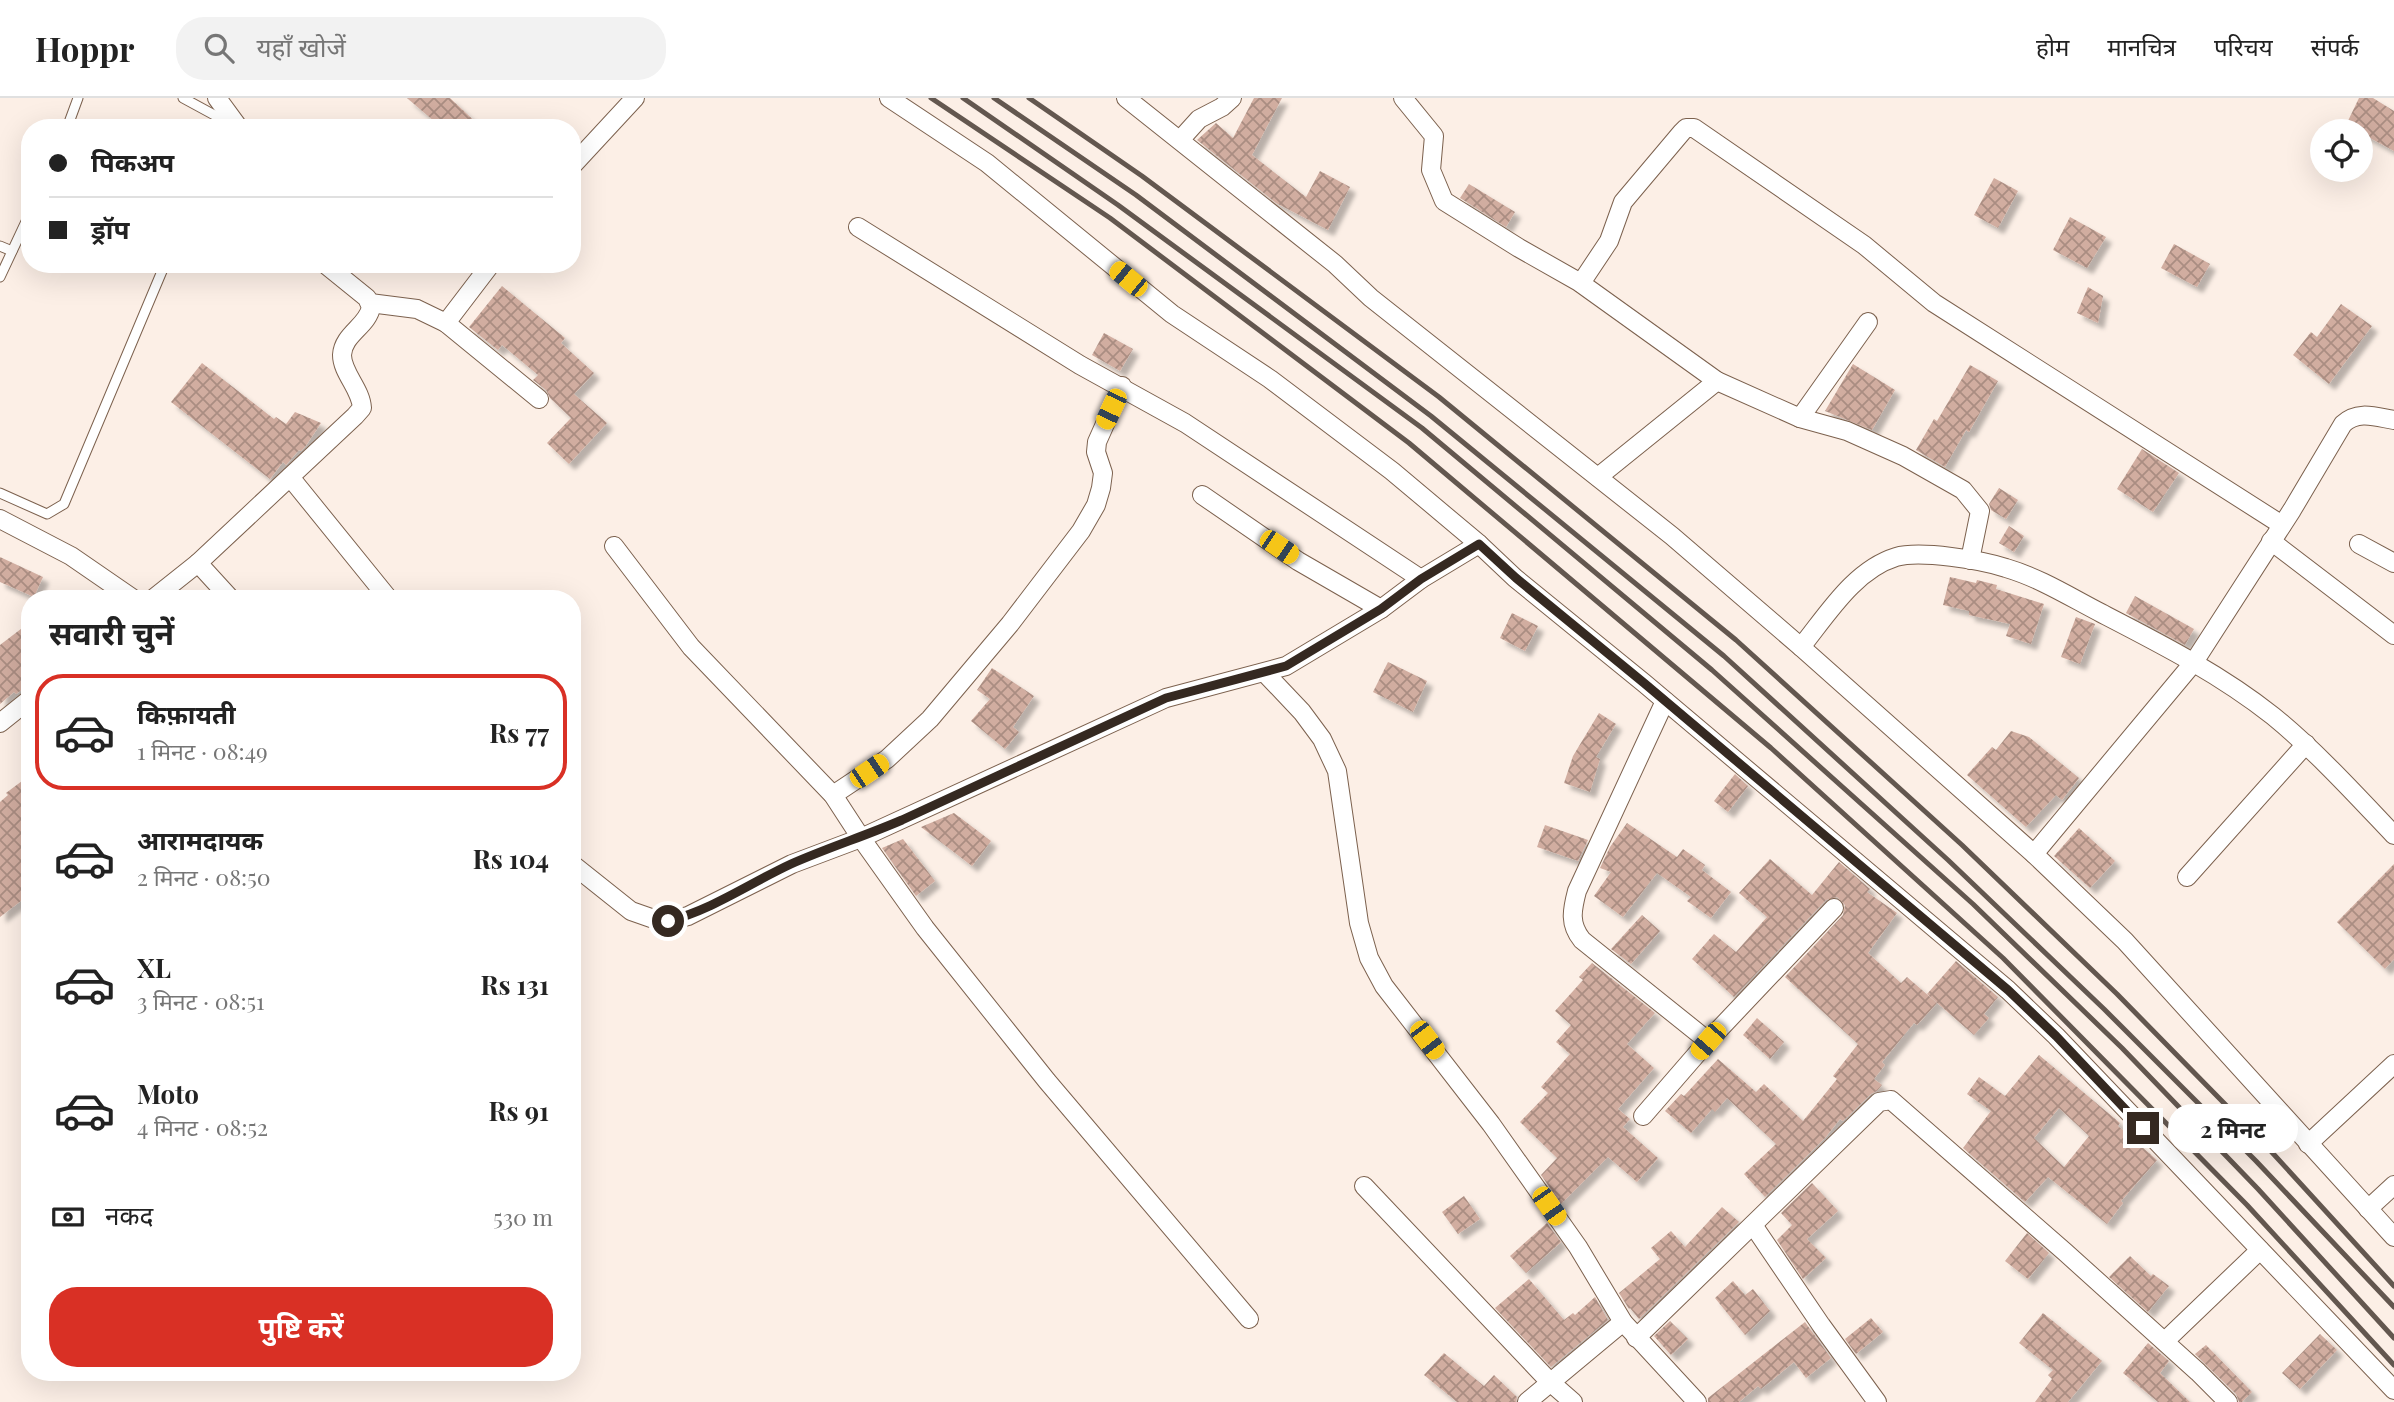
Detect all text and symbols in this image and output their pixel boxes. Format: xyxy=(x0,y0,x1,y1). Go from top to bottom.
search box xyxy=(176,17,666,80)
text: Hoppr xyxy=(35,26,134,70)
icon: search xyxy=(200,29,238,67)
text: यहाँ खोजें xyxy=(256,29,346,64)
text: होम xyxy=(2036,30,2069,62)
text: मानचित्र xyxy=(2107,30,2176,62)
text: परिचय xyxy=(2214,30,2273,62)
text: संपर्क xyxy=(2311,30,2359,62)
map controls xyxy=(2310,119,2373,182)
button: locate xyxy=(2310,119,2373,182)
text: पिकअप xyxy=(91,144,174,179)
text: ड्रॉप xyxy=(91,211,129,246)
car xyxy=(1106,258,1151,300)
car xyxy=(1093,386,1130,432)
car xyxy=(1256,527,1303,567)
text: सवारी चुनें xyxy=(49,610,174,653)
text: किफ़ायती xyxy=(137,696,236,731)
icon: car xyxy=(53,701,116,764)
text: Rs 77 xyxy=(489,715,549,750)
text: 1 मिनट · 08:49 xyxy=(137,735,268,766)
car xyxy=(846,751,893,791)
text: आरामदायक xyxy=(137,822,263,857)
icon: car xyxy=(53,827,116,890)
text: Rs 104 xyxy=(473,841,549,876)
text: 2 मिनट · 08:50 xyxy=(137,861,271,892)
route start xyxy=(652,905,684,937)
text: XL xyxy=(137,950,171,985)
icon: car xyxy=(53,953,116,1016)
text: Rs 131 xyxy=(481,967,549,1002)
text: 3 मिनट · 08:51 xyxy=(137,985,265,1016)
car xyxy=(1406,1017,1449,1063)
car xyxy=(1687,1018,1730,1064)
text: Moto xyxy=(137,1076,199,1111)
icon: car xyxy=(53,1079,116,1142)
text: Rs 91 xyxy=(489,1093,549,1128)
callout: 2 मिनट xyxy=(2168,1104,2297,1152)
text: 4 मिनट · 08:52 xyxy=(137,1111,268,1142)
route end xyxy=(2127,1112,2159,1144)
text: 2 मिनट xyxy=(2200,1113,2266,1144)
car xyxy=(1529,1183,1570,1229)
text: नकद xyxy=(105,1197,153,1232)
icon: cash xyxy=(49,1198,87,1236)
text: 530 m xyxy=(493,1201,553,1232)
button: पुष्टि करें xyxy=(49,1287,553,1367)

